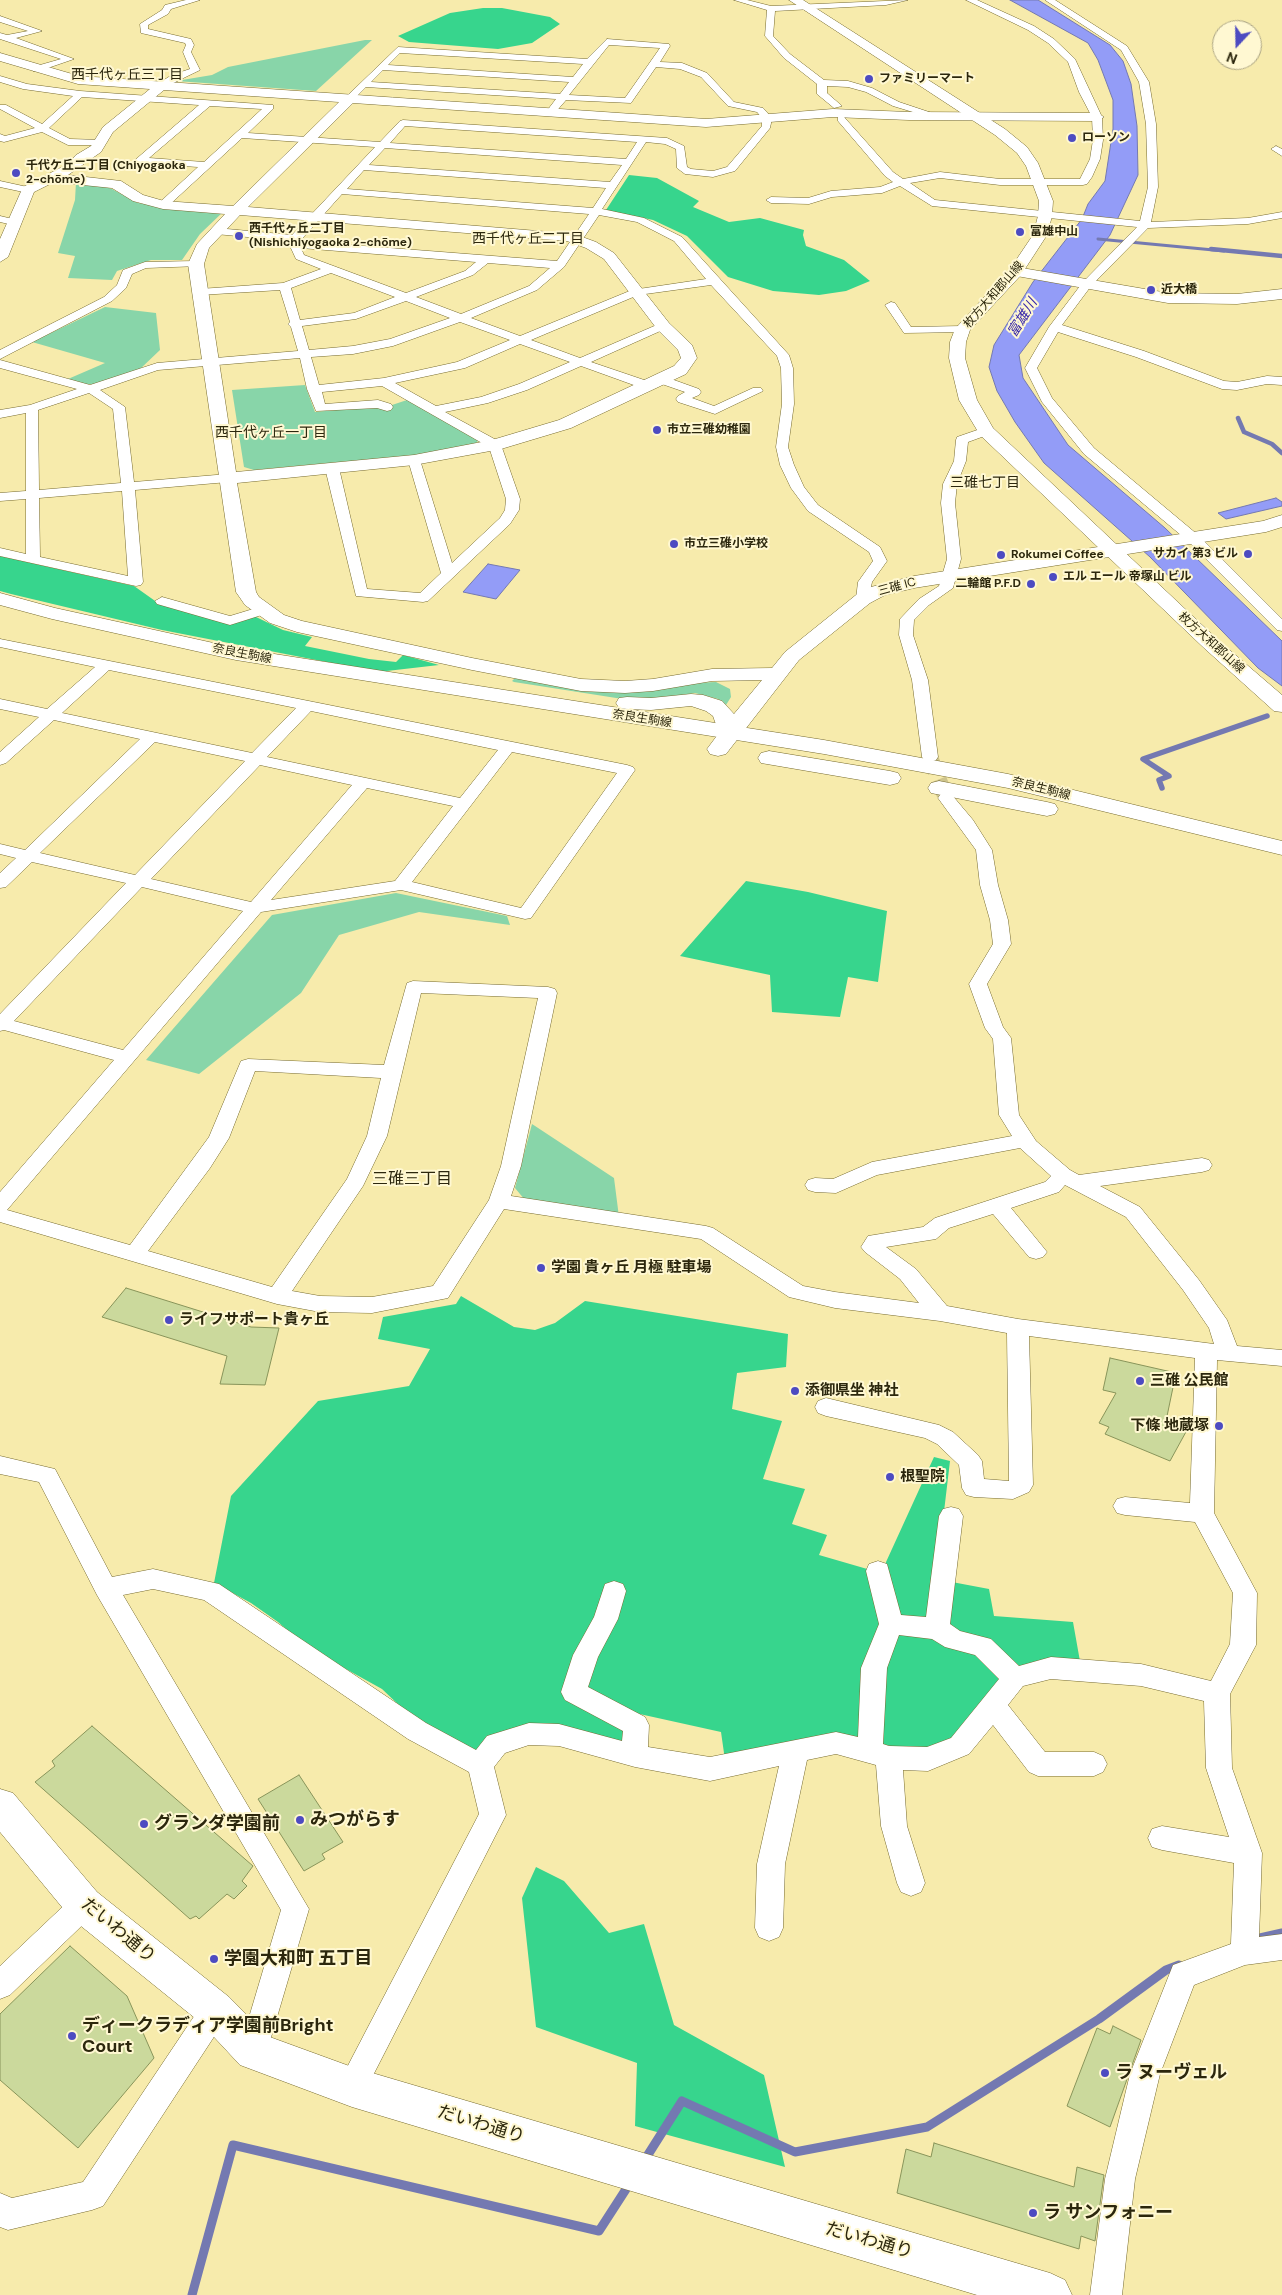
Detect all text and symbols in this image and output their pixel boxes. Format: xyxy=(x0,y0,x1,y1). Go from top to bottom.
north arrow xyxy=(1212,20,1262,70)
text: N xyxy=(1224,48,1240,68)
district label: 西千代ヶ丘三丁目 xyxy=(71,67,183,83)
place label: ファミリーマート xyxy=(879,72,975,86)
marker: ファミリーマート xyxy=(863,73,875,85)
place label: ローソン xyxy=(1082,131,1130,145)
marker: ローソン xyxy=(1066,132,1078,144)
place label: 千代ケ丘二丁目 (Chiyogaoka 2-chōme) xyxy=(26,159,185,187)
marker: 千代ケ丘二丁目 (Chiyogaoka 2-chōme) xyxy=(10,167,22,179)
place label: 西千代ヶ丘二丁目 (Nishichiyogaoka 2-chōme) xyxy=(249,222,412,250)
place label: 富雄中山 xyxy=(1030,225,1078,239)
marker: 富雄中山 xyxy=(1014,226,1026,238)
marker: 西千代ヶ丘二丁目 (Nishichiyogaoka 2-chōme) xyxy=(233,230,245,242)
district label: 西千代ヶ丘二丁目 xyxy=(472,231,584,247)
street label: 枚方大和郡山線 xyxy=(961,259,1027,331)
place label: 近大橋 xyxy=(1161,283,1197,297)
marker: 近大橋 xyxy=(1145,284,1157,296)
water label: 富雄川 xyxy=(1005,296,1041,340)
place label: 市立三碓幼稚園 xyxy=(667,423,751,437)
marker: 市立三碓幼稚園 xyxy=(651,424,663,436)
district label: 西千代ヶ丘一丁目 xyxy=(215,425,327,441)
district label: 三碓七丁目 xyxy=(950,475,1020,491)
place label: 市立三碓小学校 xyxy=(684,537,768,551)
marker: 市立三碓小学校 xyxy=(668,538,680,550)
place label: サカイ 第3 ビル xyxy=(1153,547,1238,561)
place label: Rokumei Coffee xyxy=(1011,548,1104,562)
marker: サカイ 第3 ビル xyxy=(1242,548,1254,560)
marker: Rokumei Coffee xyxy=(995,549,1007,561)
place label: エル エール 帝塚山 ビル xyxy=(1063,570,1191,584)
marker: エル エール 帝塚山 ビル xyxy=(1047,571,1059,583)
street label: 三碓 IC xyxy=(876,575,918,599)
place label: 二輪館 P.F.D xyxy=(955,577,1021,591)
marker: 二輪館 P.F.D xyxy=(1025,578,1037,590)
street label: 枚方大和郡山線 xyxy=(1175,610,1247,676)
street label: 奈良生駒線 xyxy=(211,641,273,667)
street label: 奈良生駒線 xyxy=(611,707,673,731)
street label: 奈良生駒線 xyxy=(1010,775,1072,803)
district label: 三碓三丁目 xyxy=(372,1170,452,1190)
place label: 学園 貴ヶ丘 月極 駐車場 xyxy=(551,1259,712,1277)
marker: 学園 貴ヶ丘 月極 駐車場 xyxy=(535,1262,547,1274)
place label: ライフサポート貴ヶ丘 xyxy=(179,1311,329,1329)
marker: ライフサポート貴ヶ丘 xyxy=(163,1314,175,1326)
place label: 三碓 公民館 xyxy=(1150,1372,1229,1390)
marker: 三碓 公民館 xyxy=(1134,1375,1146,1387)
place label: 添御県坐 神社 xyxy=(805,1382,899,1400)
marker: 添御県坐 神社 xyxy=(789,1385,801,1397)
place label: 下條 地蔵塚 xyxy=(1130,1417,1209,1435)
marker: 下條 地蔵塚 xyxy=(1213,1420,1225,1432)
place label: 根聖院 xyxy=(900,1468,945,1486)
marker: 根聖院 xyxy=(884,1471,896,1483)
place label: みつがらす xyxy=(310,1809,400,1831)
place label: グランダ学園前 xyxy=(154,1813,280,1835)
marker: みつがらす xyxy=(294,1814,306,1826)
marker: グランダ学園前 xyxy=(138,1818,150,1830)
street label: だいわ通り xyxy=(77,1894,159,1968)
place label: 学園大和町 五丁目 xyxy=(224,1948,372,1970)
marker: 学園大和町 五丁目 xyxy=(208,1953,220,1965)
place label: ディークラディア学園前Bright Court xyxy=(82,2015,333,2058)
marker: ディークラディア学園前Bright Court xyxy=(66,2030,78,2042)
place label: ラ ヌーヴェル xyxy=(1115,2062,1227,2084)
marker: ラ ヌーヴェル xyxy=(1099,2067,1111,2079)
street label: だいわ通り xyxy=(435,2102,527,2148)
place label: ラ サンフォニー xyxy=(1043,2202,1173,2224)
marker: ラ サンフォニー xyxy=(1027,2207,1039,2219)
street label: だいわ通り xyxy=(823,2218,915,2264)

